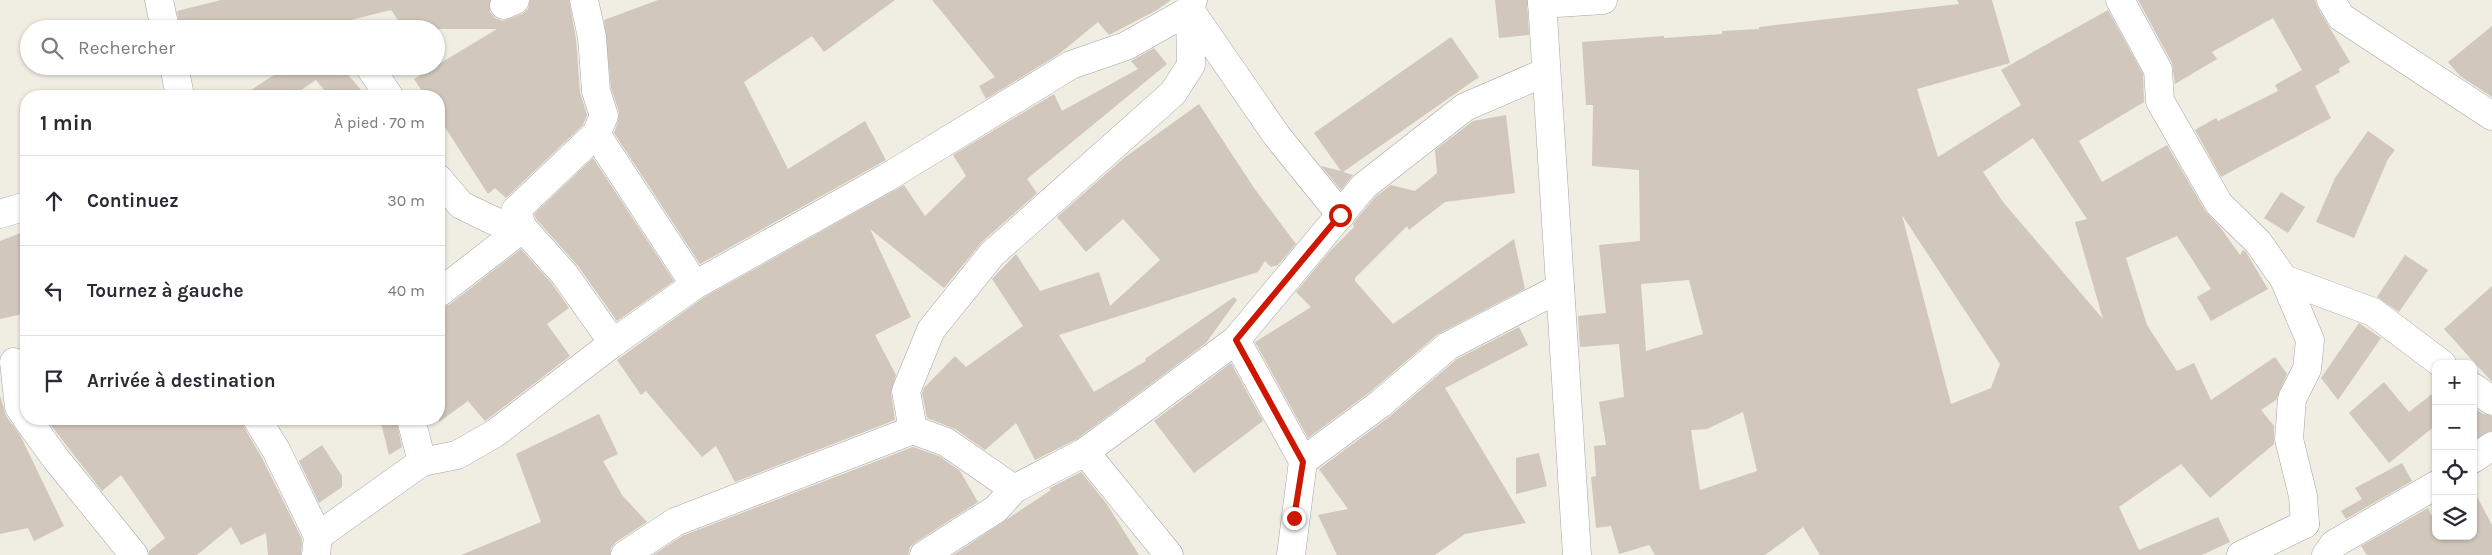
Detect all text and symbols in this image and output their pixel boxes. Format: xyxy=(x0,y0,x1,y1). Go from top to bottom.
search box xyxy=(20,20,445,75)
icon: search xyxy=(38,34,66,62)
text: Rechercher xyxy=(78,37,175,59)
text: 1 min xyxy=(40,111,93,135)
text: À pied · 70 m xyxy=(334,113,425,132)
icon: ahead xyxy=(40,187,68,215)
text: Continuez xyxy=(87,190,179,212)
text: 30 m xyxy=(387,191,425,210)
route start xyxy=(1329,204,1352,227)
icon: left xyxy=(40,277,68,305)
text: Tournez à gauche xyxy=(87,280,244,302)
text: 40 m xyxy=(388,281,425,300)
map controls xyxy=(2432,360,2477,540)
button: + xyxy=(2432,360,2477,405)
icon: arrive xyxy=(40,367,68,395)
text: Arrivée à destination xyxy=(87,370,276,392)
button: − xyxy=(2432,405,2477,450)
button: locate xyxy=(2432,450,2477,495)
button: layers xyxy=(2432,495,2477,540)
route end xyxy=(1283,507,1306,530)

